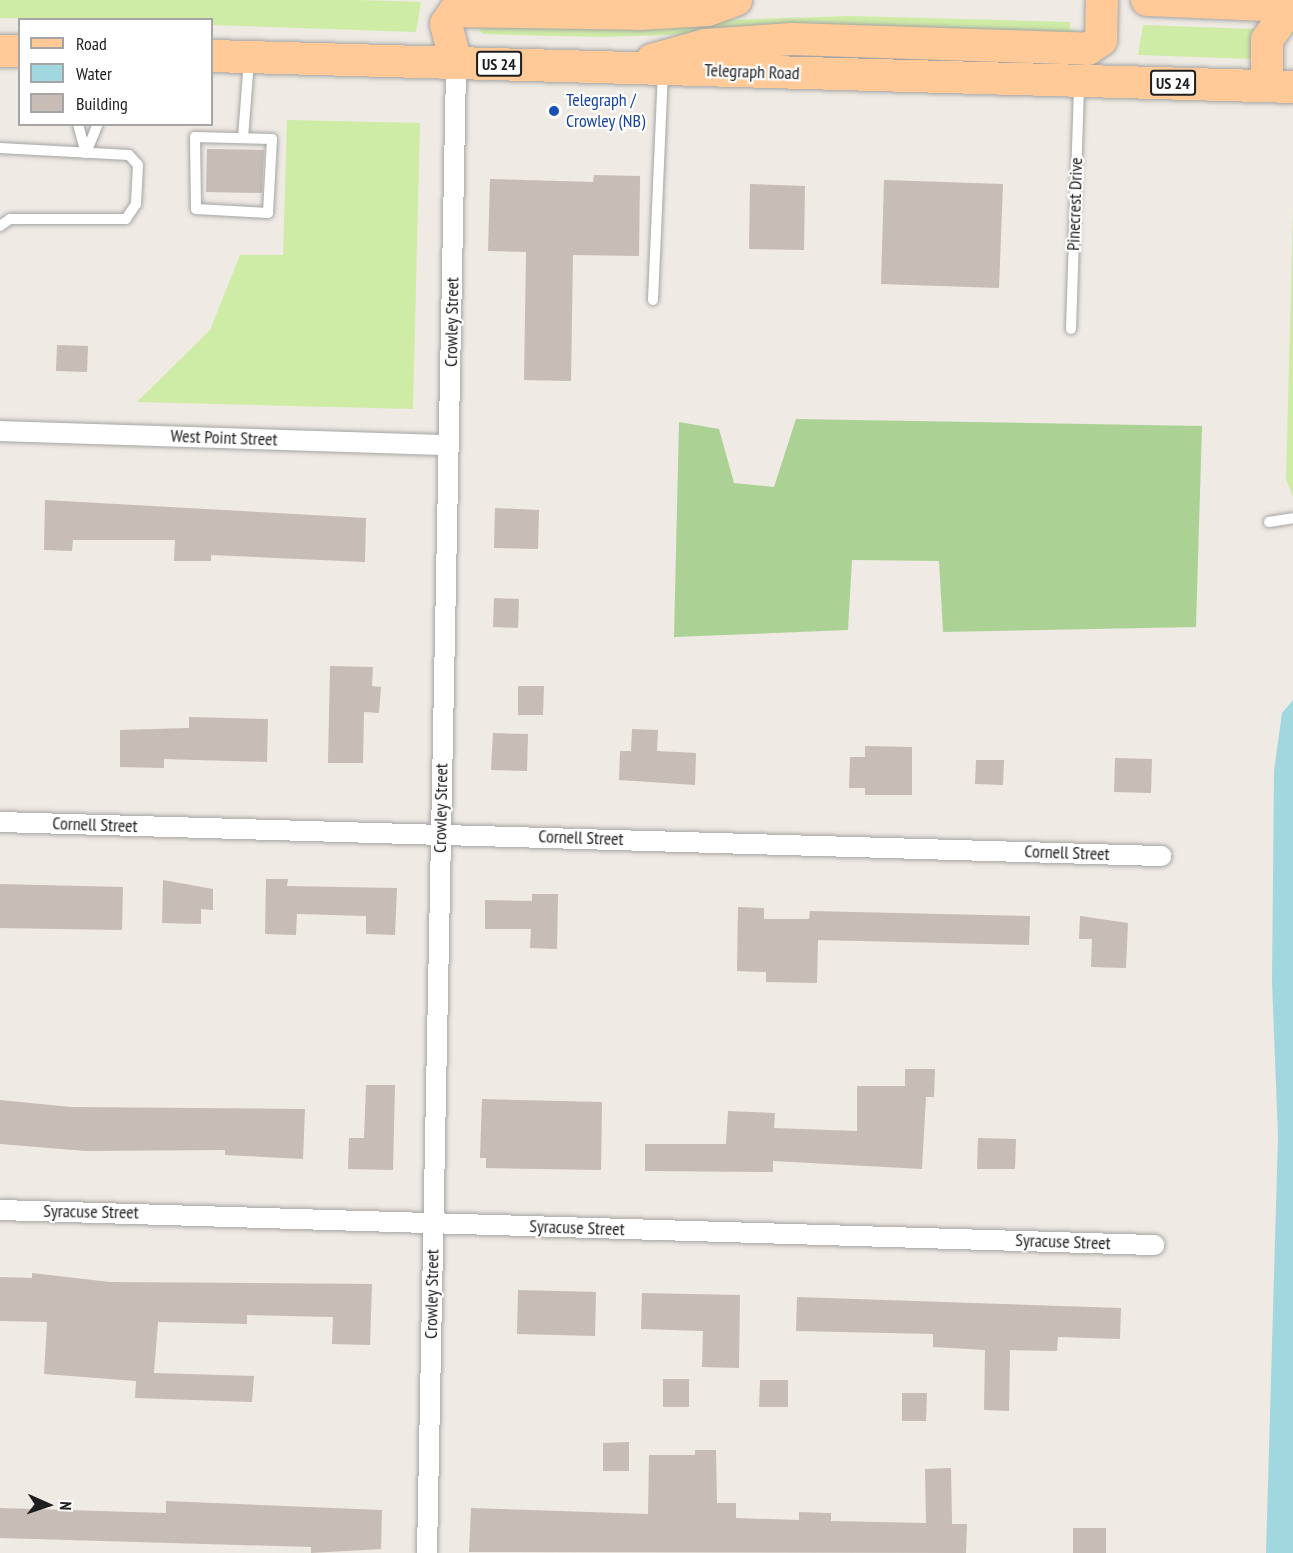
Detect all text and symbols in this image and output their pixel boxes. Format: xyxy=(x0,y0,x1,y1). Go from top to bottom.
legend xyxy=(18,18,213,126)
text: Road xyxy=(76,32,107,55)
road number: US 24 xyxy=(475,51,523,77)
street label: Telegraph Road xyxy=(704,60,800,84)
text: Water xyxy=(76,62,112,85)
road number: US 24 xyxy=(1149,70,1197,96)
place label: Telegraph / Crowley (NB) xyxy=(566,90,646,132)
text: Building xyxy=(76,92,128,115)
marker: Telegraph / Crowley (NB) xyxy=(547,104,561,118)
street label: Pinecrest Drive xyxy=(1063,157,1087,251)
street label: Crowley Street xyxy=(440,277,464,367)
street label: West Point Street xyxy=(170,425,278,451)
street label: Crowley Street xyxy=(429,763,453,853)
street label: Cornell Street xyxy=(52,813,138,837)
street label: Cornell Street xyxy=(538,826,624,850)
street label: Cornell Street xyxy=(1024,841,1110,865)
street label: Syracuse Street xyxy=(43,1200,139,1224)
street label: Syracuse Street xyxy=(529,1216,625,1240)
street label: Syracuse Street xyxy=(1015,1230,1111,1254)
street label: Crowley Street xyxy=(420,1249,444,1339)
north arrow xyxy=(18,1475,78,1535)
text: N xyxy=(56,1501,76,1511)

